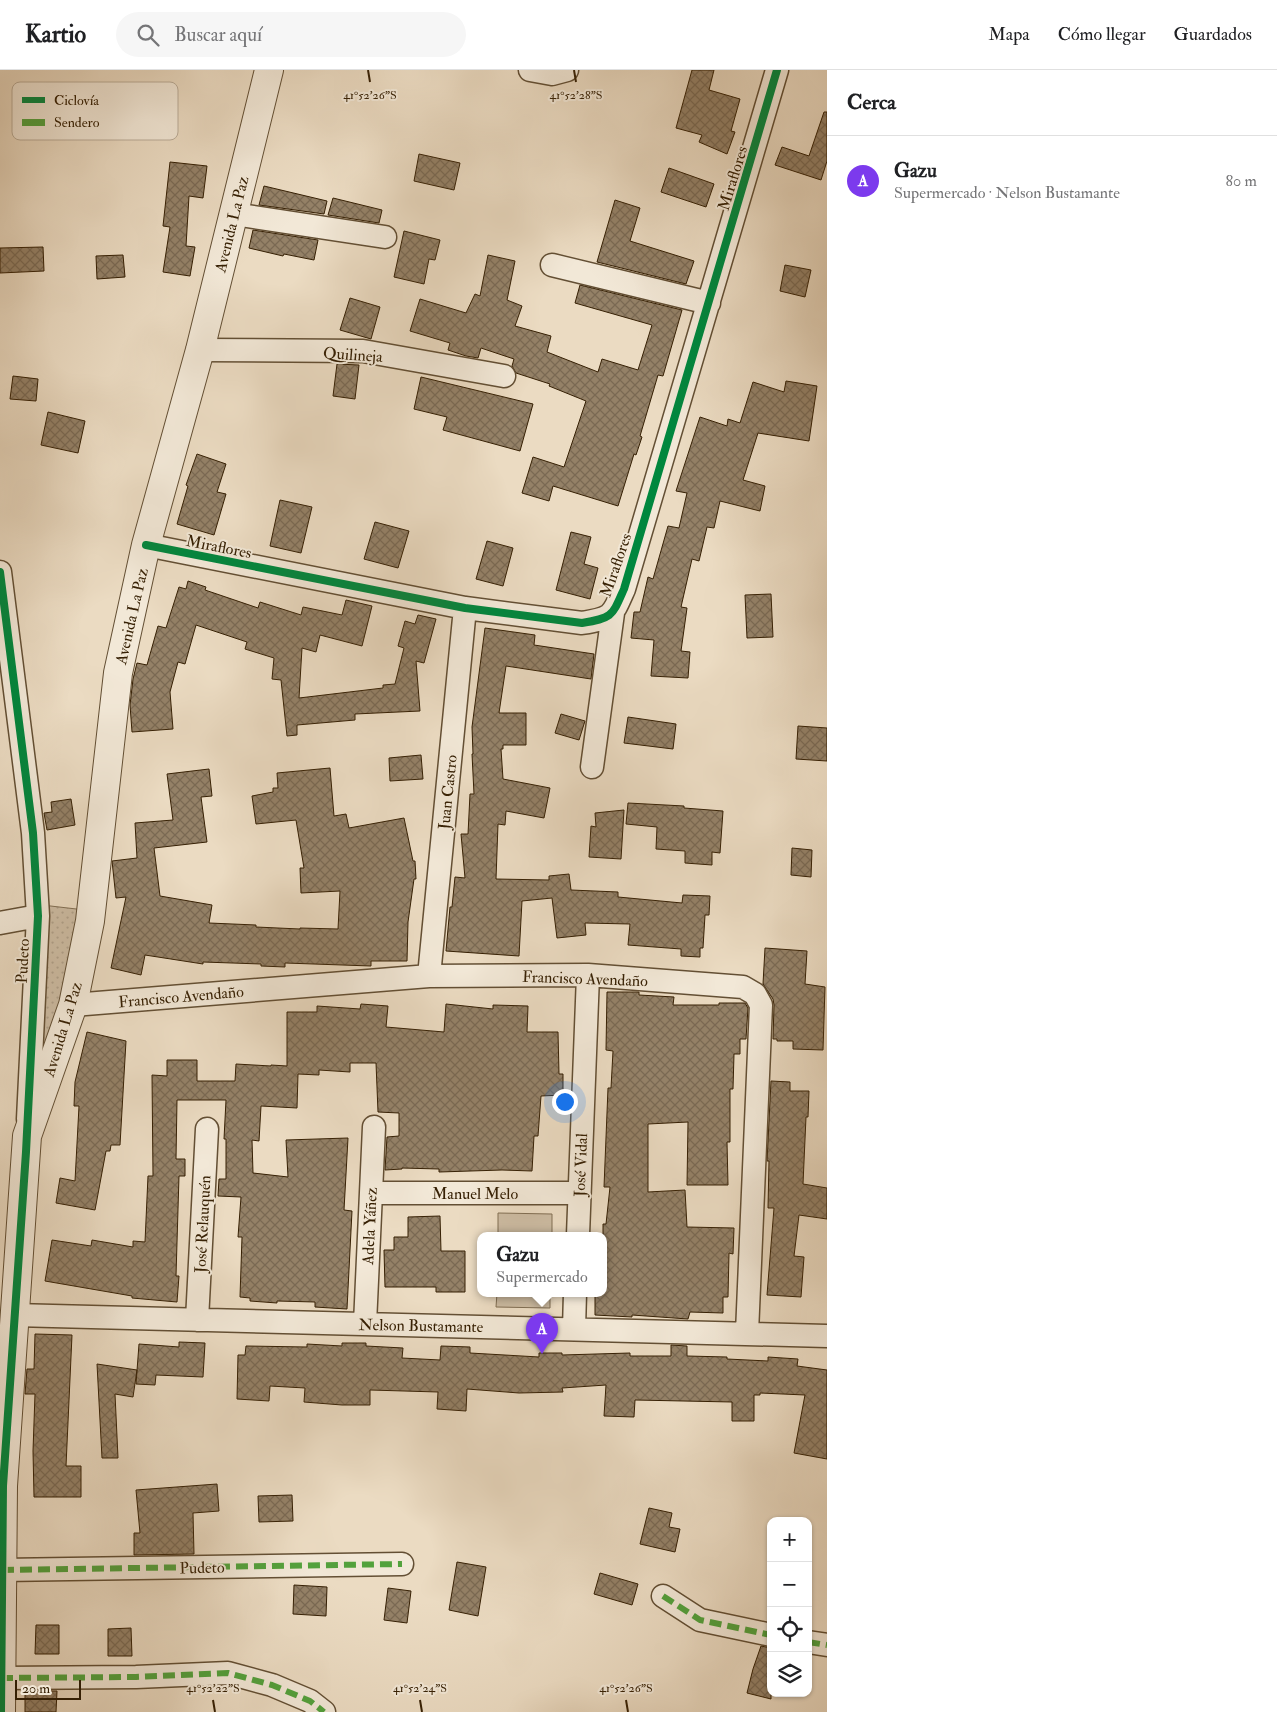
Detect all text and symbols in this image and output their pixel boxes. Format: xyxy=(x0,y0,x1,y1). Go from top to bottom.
search box xyxy=(116,12,466,57)
text: Kartio xyxy=(25,19,86,50)
icon: search xyxy=(134,21,162,49)
text: Buscar aquí xyxy=(174,23,262,47)
text: Mapa xyxy=(989,23,1030,46)
text: Cómo llegar xyxy=(1058,23,1146,46)
text: Guardados xyxy=(1174,23,1252,46)
legend xyxy=(12,82,178,140)
text: 41°52'26"S xyxy=(343,88,397,103)
text: 41°52'28"S xyxy=(550,88,603,103)
text: Cerca xyxy=(847,89,896,116)
text: Ciclovía xyxy=(54,92,99,109)
text: Sendero xyxy=(54,114,100,131)
street label: Miraflores xyxy=(714,144,752,213)
text: Gazu xyxy=(894,159,937,183)
text: A xyxy=(858,171,868,191)
text: 80 m xyxy=(1226,171,1257,191)
street label: Avenida La Paz xyxy=(210,174,254,275)
text: Supermercado · Nelson Bustamante xyxy=(894,183,1120,203)
street label: Quilineja xyxy=(322,343,384,367)
street label: Miraflores xyxy=(184,531,253,563)
street label: Miraflores xyxy=(596,531,636,600)
street label: Avenida La Paz xyxy=(111,566,153,667)
street label: Juan Castro xyxy=(434,753,463,832)
street label: Pudeto xyxy=(12,938,34,984)
street label: Francisco Avendaño xyxy=(522,967,648,991)
street label: Avenida La Paz xyxy=(39,979,87,1080)
street label: Francisco Avendaño xyxy=(118,982,245,1012)
your location xyxy=(552,1089,578,1115)
street label: José Vidal xyxy=(570,1133,593,1198)
street label: José Relauquén xyxy=(190,1175,217,1275)
street label: Manuel Melo xyxy=(432,1184,518,1204)
street label: Adela Yáñez xyxy=(358,1187,382,1266)
popup xyxy=(477,1232,607,1297)
text: Gazu xyxy=(496,1243,539,1267)
text: Supermercado xyxy=(496,1267,588,1287)
pin: A xyxy=(526,1313,558,1354)
street label: Nelson Bustamante xyxy=(359,1315,484,1337)
map controls xyxy=(767,1517,812,1697)
button: + xyxy=(767,1517,812,1562)
street label: Pudeto xyxy=(179,1558,225,1578)
button: − xyxy=(767,1562,812,1607)
button: locate xyxy=(767,1607,812,1652)
button: layers xyxy=(767,1652,812,1697)
scale bar xyxy=(15,1677,81,1700)
text: 20 m xyxy=(22,1680,50,1697)
text: 41°52'22"S xyxy=(186,1681,240,1696)
text: 41°52'24"S xyxy=(393,1681,447,1696)
text: 41°52'26"S xyxy=(599,1681,653,1696)

